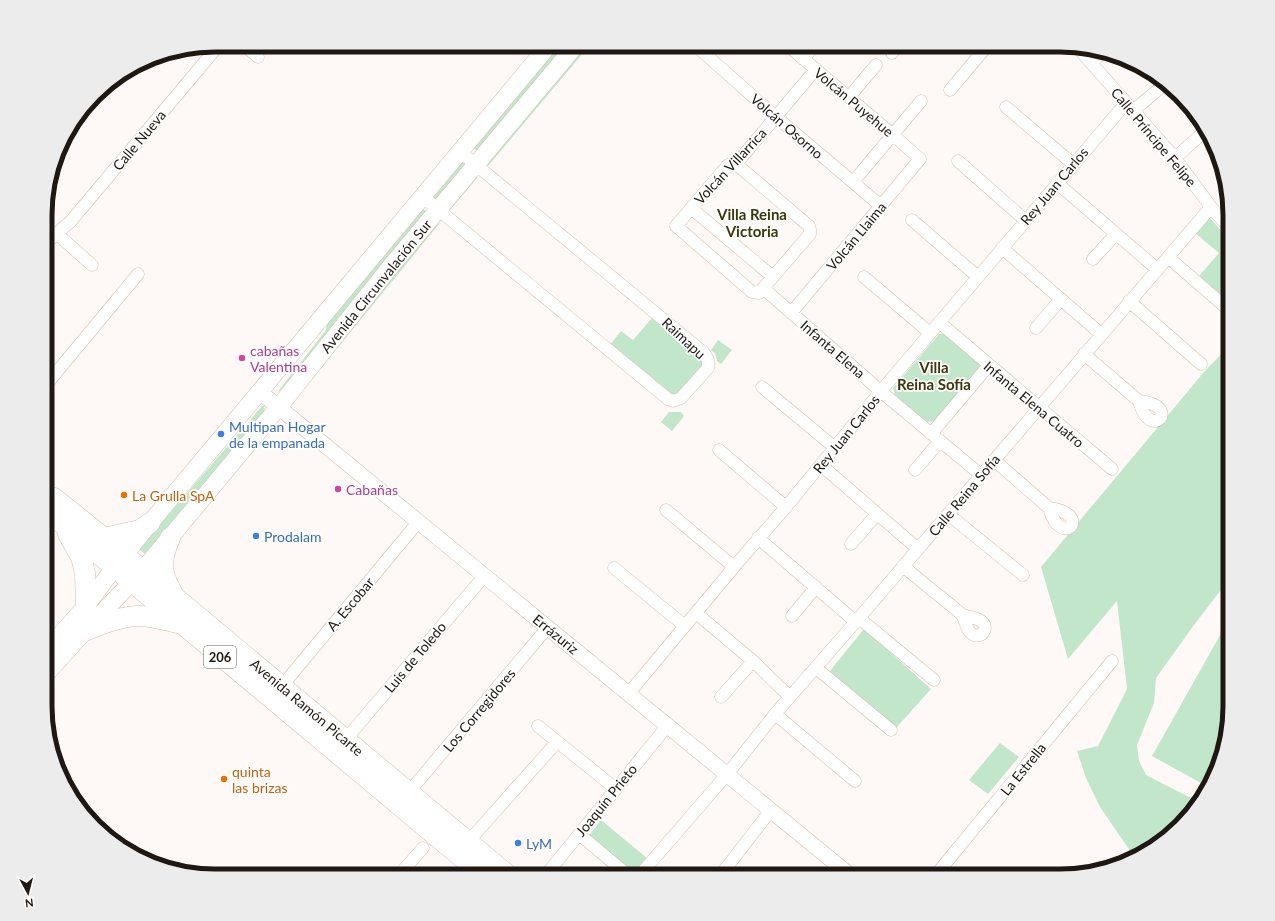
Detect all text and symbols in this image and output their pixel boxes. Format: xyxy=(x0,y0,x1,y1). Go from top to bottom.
street label: Volcán Puyehue xyxy=(811,64,897,140)
street label: Calle Príncipe Felipe xyxy=(1108,84,1200,190)
street label: Volcán Osorno xyxy=(747,90,827,162)
street label: Calle Nueva xyxy=(109,106,169,174)
street label: Volcán Villarrica xyxy=(690,124,770,208)
street label: Rey Juan Carlos xyxy=(1017,144,1091,228)
street label: Volcán Llaima xyxy=(822,198,890,274)
district label: Villa Reina Victoria xyxy=(716,205,787,240)
street label: Avenida Circunvalación Sur xyxy=(317,216,435,356)
street label: Raimapu xyxy=(659,314,709,362)
street label: Infanta Elena xyxy=(797,316,869,382)
place label: cabañas Valentina xyxy=(250,342,307,375)
marker: cabañas Valentina xyxy=(237,353,247,363)
street label: Infanta Elena Cuatro xyxy=(981,357,1088,451)
district label: Villa Reina Sofía xyxy=(897,358,971,393)
street label: Rey Juan Carlos xyxy=(809,391,883,477)
place label: Multipan Hogar de la empanada xyxy=(229,418,326,451)
marker: Multipan Hogar de la empanada xyxy=(216,429,226,439)
street label: Calle Reina Sofía xyxy=(925,451,1003,539)
place label: Cabañas xyxy=(346,481,398,498)
marker: Cabañas xyxy=(333,484,343,494)
place label: La Grulla SpA xyxy=(132,487,215,504)
marker: La Grulla SpA xyxy=(119,490,129,500)
place label: Prodalam xyxy=(264,528,322,545)
marker: Prodalam xyxy=(251,531,261,541)
street label: A. Escobar xyxy=(323,574,377,634)
street label: Errázuriz xyxy=(530,610,582,658)
street label: Luis de Toledo xyxy=(381,618,450,696)
road number: 206 xyxy=(204,646,236,668)
street label: Avenida Ramón Picarte xyxy=(247,655,367,759)
street label: Los Corregidores xyxy=(439,665,519,755)
street label: La Estrella xyxy=(997,739,1049,799)
street label: Joaquín Prieto xyxy=(572,760,640,840)
place label: quinta las brizas xyxy=(232,763,288,796)
marker: quinta las brizas xyxy=(219,774,229,784)
place label: LyM xyxy=(526,835,552,852)
marker: LyM xyxy=(513,838,523,848)
north arrow xyxy=(8,873,48,913)
text: N xyxy=(24,896,34,910)

